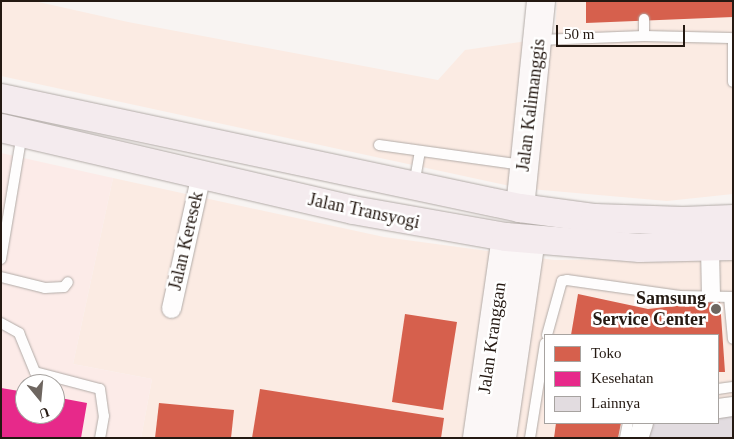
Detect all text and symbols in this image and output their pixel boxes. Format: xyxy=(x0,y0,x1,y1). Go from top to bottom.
scale bar xyxy=(559,15,688,47)
text: 50 m xyxy=(564,26,594,42)
street label: Jalan Kalimanggis xyxy=(512,37,550,173)
street label: Jalan Transyogi xyxy=(306,189,422,233)
street label: Jalan Keresek xyxy=(164,190,208,292)
street label: Jalan Kranggan xyxy=(473,281,511,395)
place label: Samsung Service Center xyxy=(593,288,706,330)
marker: Samsung Service Center xyxy=(710,303,722,315)
legend xyxy=(544,334,719,424)
text: Toko xyxy=(591,345,622,361)
text: Kesehatan xyxy=(591,370,653,386)
north arrow xyxy=(15,374,65,424)
text: Lainnya xyxy=(591,395,640,411)
text: U xyxy=(37,404,51,422)

